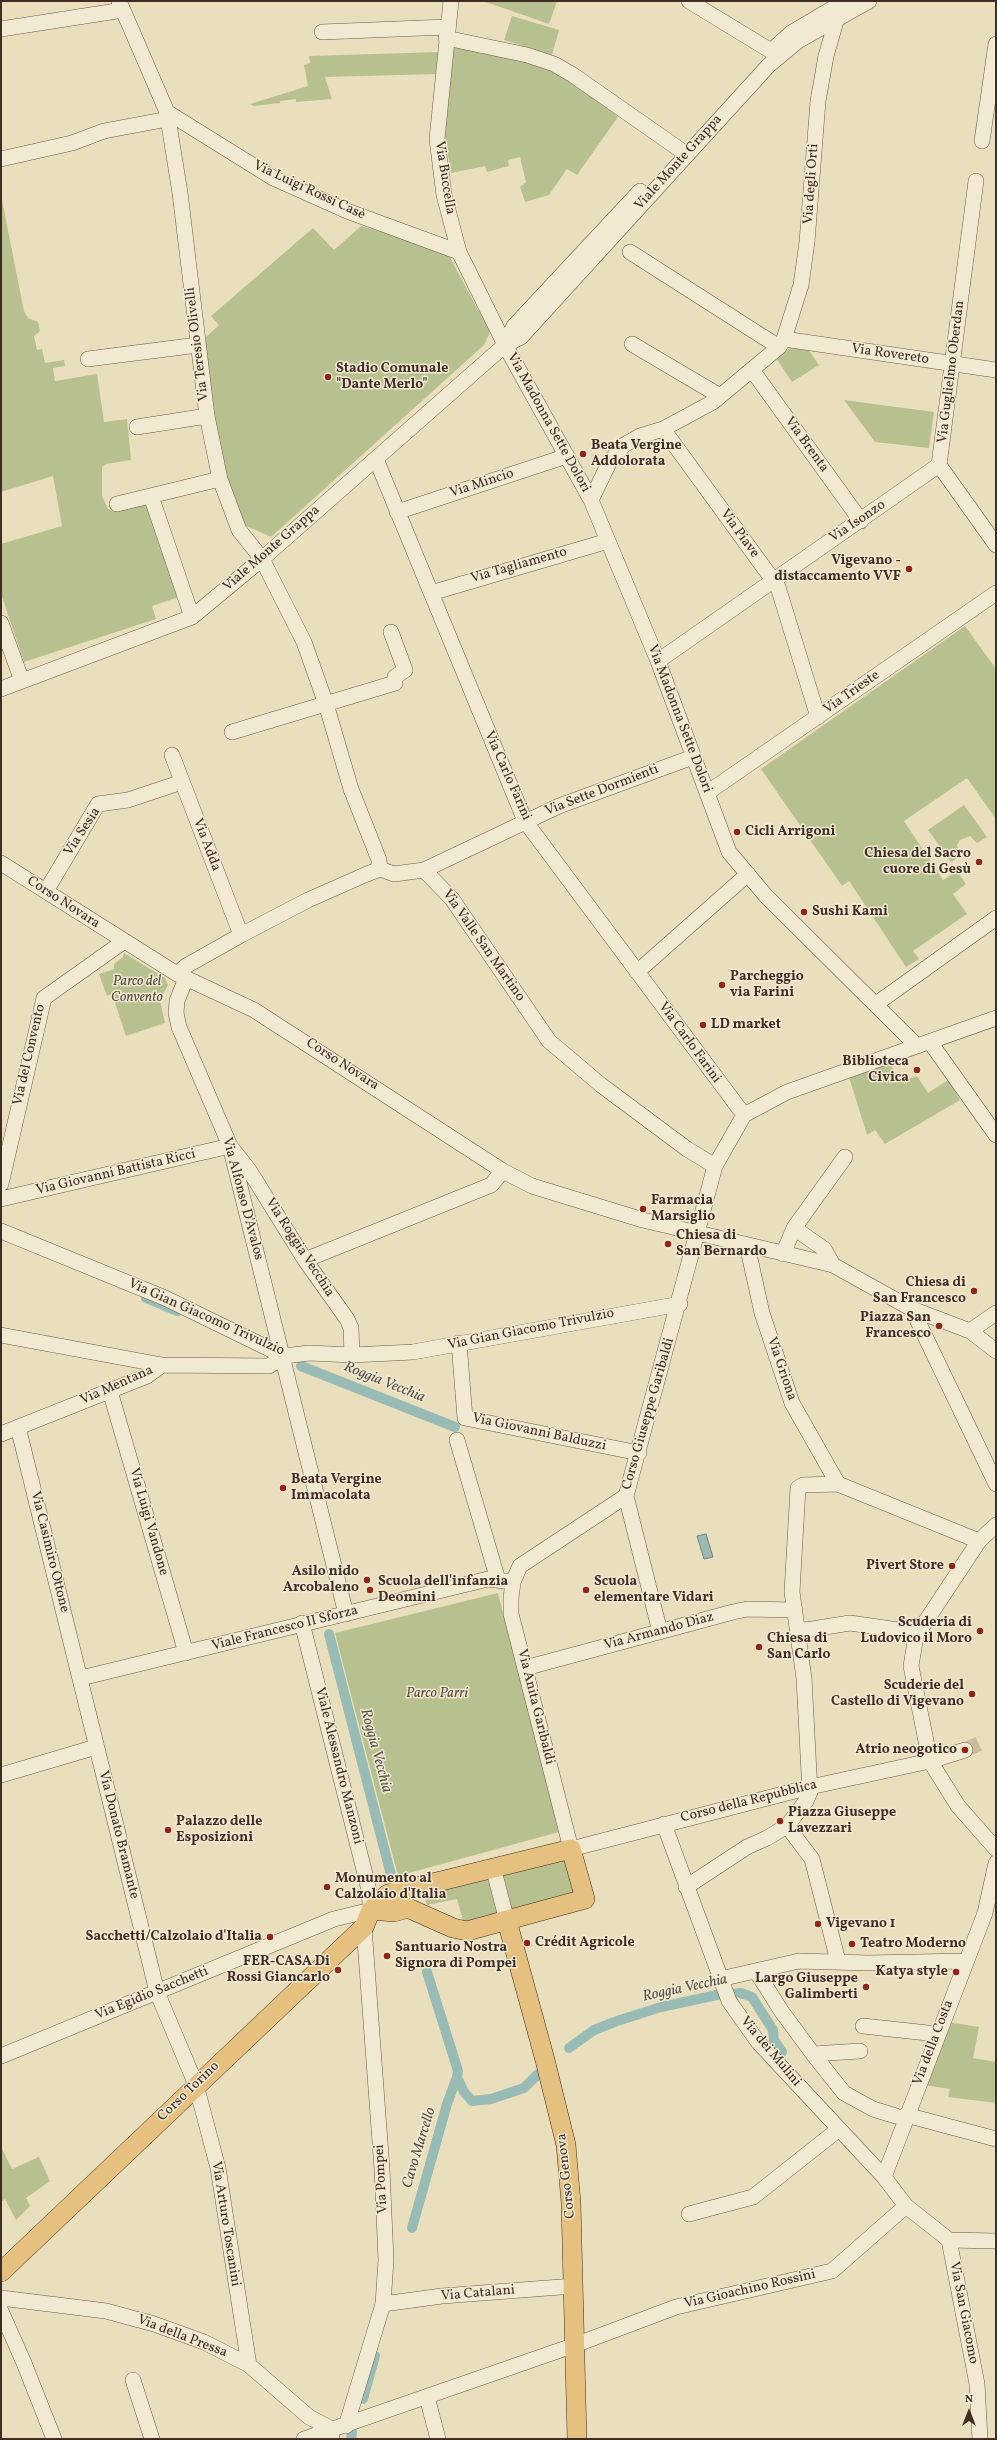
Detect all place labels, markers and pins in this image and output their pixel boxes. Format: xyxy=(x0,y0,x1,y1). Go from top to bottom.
place label: Stadio Comunale "Dante Merlo" xyxy=(336,361,448,394)
marker: Stadio Comunale "Dante Merlo" xyxy=(323,372,333,382)
place label: Beata Vergine Addolorata xyxy=(591,438,682,470)
marker: Beata Vergine Addolorata xyxy=(578,449,588,459)
place label: Vigevano - distaccamento VVF xyxy=(774,553,901,586)
marker: Vigevano - distaccamento VVF xyxy=(904,564,914,574)
place label: Cicli Arrigoni xyxy=(745,824,835,840)
marker: Cicli Arrigoni xyxy=(732,827,742,837)
place label: Chiesa del Sacro cuore di Gesù xyxy=(864,846,971,878)
marker: Chiesa del Sacro cuore di Gesù xyxy=(974,857,984,867)
place label: Sushi Kami xyxy=(812,904,888,920)
marker: Sushi Kami xyxy=(799,907,809,917)
place label: Parcheggio via Farini xyxy=(730,969,804,1002)
marker: Parcheggio via Farini xyxy=(717,980,727,990)
place label: LD market xyxy=(711,1017,781,1033)
marker: LD market xyxy=(698,1020,708,1030)
place label: Biblioteca Civica xyxy=(842,1054,909,1086)
marker: Biblioteca Civica xyxy=(912,1065,922,1075)
place label: Farmacia Marsiglio xyxy=(651,1193,715,1226)
marker: Farmacia Marsiglio xyxy=(638,1204,648,1214)
place label: Chiesa di San Bernardo xyxy=(676,1228,767,1260)
marker: Chiesa di San Bernardo xyxy=(663,1239,673,1249)
place label: Chiesa di San Francesco xyxy=(873,1275,966,1308)
marker: Chiesa di San Francesco xyxy=(969,1286,979,1296)
place label: Piazza San Francesco xyxy=(860,1310,931,1342)
marker: Piazza San Francesco xyxy=(934,1321,944,1331)
place label: Beata Vergine Immacolata xyxy=(291,1472,382,1504)
marker: Beata Vergine Immacolata xyxy=(278,1483,288,1493)
place label: Pivert Store xyxy=(866,1558,944,1574)
marker: Pivert Store xyxy=(947,1561,957,1571)
place label: Asilo nido Arcobaleno xyxy=(283,1564,359,1596)
place label: Scuola dell'infanzia Deomini xyxy=(378,1574,508,1606)
place label: Scuola elementare Vidari xyxy=(594,1574,714,1606)
marker: Asilo nido Arcobaleno xyxy=(362,1575,372,1585)
marker: Scuola dell'infanzia Deomini xyxy=(365,1585,375,1595)
marker: Scuola elementare Vidari xyxy=(581,1585,591,1595)
place label: Scuderia di Ludovico il Moro xyxy=(860,1615,972,1648)
marker: Scuderia di Ludovico il Moro xyxy=(975,1626,985,1636)
place label: Chiesa di San Carlo xyxy=(767,1631,831,1664)
marker: Chiesa di San Carlo xyxy=(754,1642,764,1652)
place label: Scuderie del Castello di Vigevano xyxy=(831,1678,964,1710)
marker: Scuderie del Castello di Vigevano xyxy=(967,1689,977,1699)
place label: Atrio neogotico xyxy=(856,1742,957,1758)
marker: Atrio neogotico xyxy=(960,1745,970,1755)
place label: Piazza Giuseppe Lavezzari xyxy=(788,1805,896,1838)
place label: Palazzo delle Esposizioni xyxy=(176,1814,262,1846)
marker: Piazza Giuseppe Lavezzari xyxy=(775,1816,785,1826)
marker: Palazzo delle Esposizioni xyxy=(163,1825,173,1835)
place label: Monumento al Calzolaio d'Italia xyxy=(335,1871,446,1904)
marker: Monumento al Calzolaio d'Italia xyxy=(322,1882,332,1892)
place label: Vigevano 1 xyxy=(826,1916,895,1932)
marker: Vigevano 1 xyxy=(813,1919,823,1929)
place label: Sacchetti/Calzolaio d'Italia xyxy=(86,1929,262,1945)
marker: Sacchetti/Calzolaio d'Italia xyxy=(265,1932,275,1942)
place label: Crédit Agricole xyxy=(535,1935,635,1951)
place label: Teatro Moderno xyxy=(860,1936,966,1952)
marker: Crédit Agricole xyxy=(522,1938,532,1948)
marker: Teatro Moderno xyxy=(847,1939,857,1949)
place label: Santuario Nostra Signora di Pompei xyxy=(395,1940,517,1972)
marker: Santuario Nostra Signora di Pompei xyxy=(382,1951,392,1961)
place label: FER-CASA Di Rossi Giancarlo xyxy=(227,1954,330,1986)
place label: Katya style xyxy=(876,1964,948,1980)
marker: FER-CASA Di Rossi Giancarlo xyxy=(333,1965,343,1975)
marker: Katya style xyxy=(951,1967,961,1977)
place label: Largo Giuseppe Galimberti xyxy=(755,1971,858,2004)
marker: Largo Giuseppe Galimberti xyxy=(861,1982,871,1992)

